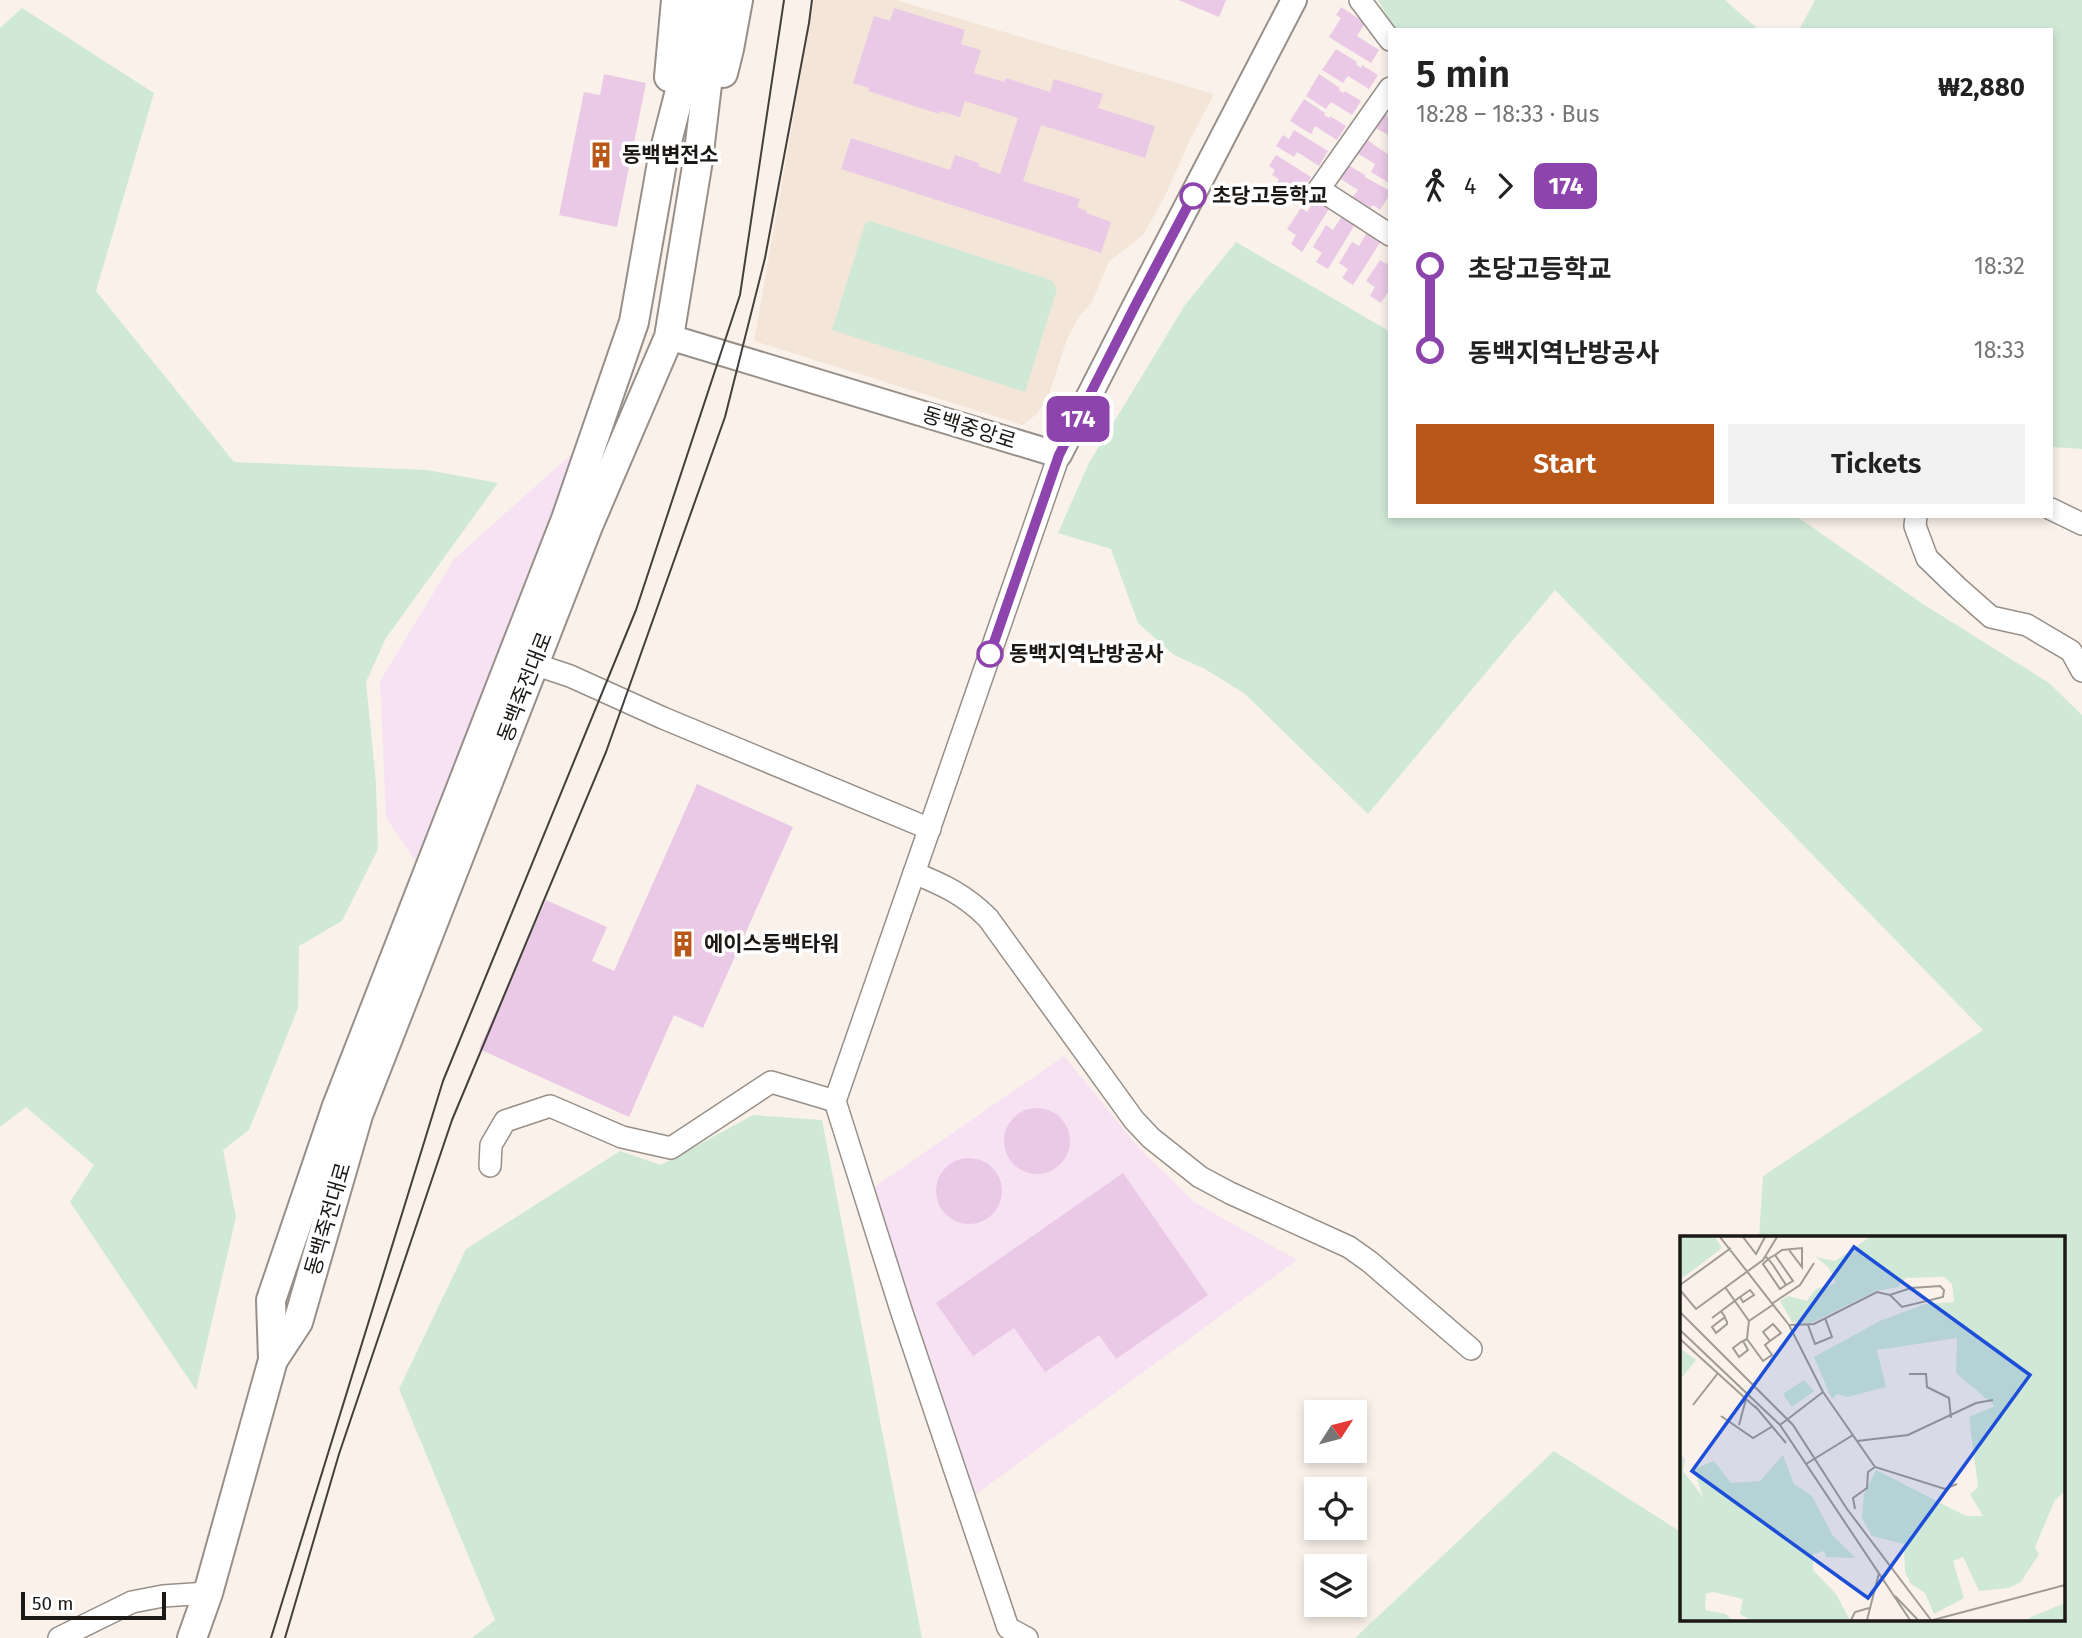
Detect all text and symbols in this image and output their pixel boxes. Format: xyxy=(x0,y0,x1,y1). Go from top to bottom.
text: 5 min xyxy=(1416,51,1510,97)
text: ₩2,880 xyxy=(1938,72,2025,103)
text: 18:28 – 18:33 · Bus xyxy=(1416,100,1600,128)
building icon: 동백변전소 xyxy=(586,140,616,170)
place label: 동백변전소 xyxy=(622,142,719,168)
icon: walk xyxy=(1416,167,1454,205)
icon: forward xyxy=(1486,167,1524,205)
text: 4 xyxy=(1464,172,1476,200)
text: 174 xyxy=(1548,172,1583,200)
marker: 초당고등학교 xyxy=(1180,183,1206,209)
place label: 초당고등학교 xyxy=(1212,183,1328,209)
text: 18:32 xyxy=(1974,252,2025,280)
text: 초당고등학교 xyxy=(1468,254,1612,285)
text: 18:33 xyxy=(1974,336,2025,364)
text: 동백지역난방공사 xyxy=(1468,338,1659,369)
line badge: 174 xyxy=(1038,396,1118,442)
street label: 동백중앙로 xyxy=(919,401,1019,455)
text: 174 xyxy=(1061,405,1095,433)
button: Start xyxy=(1416,424,1714,504)
button: Tickets xyxy=(1728,424,2025,504)
street label: 동백죽전대로 xyxy=(492,628,558,746)
marker: 동백지역난방공사 xyxy=(977,641,1003,667)
place label: 동백지역난방공사 xyxy=(1009,641,1164,667)
building icon: 에이스동백타워 xyxy=(668,929,698,959)
place label: 에이스동백타워 xyxy=(704,931,839,957)
street label: 동백죽전대로 xyxy=(300,1160,356,1278)
inset map xyxy=(1680,1236,2064,1620)
north arrow xyxy=(1304,1400,1367,1463)
map controls xyxy=(1304,1400,1367,1617)
button: locate xyxy=(1304,1477,1367,1540)
button: layers xyxy=(1304,1554,1367,1617)
scale bar xyxy=(21,1589,166,1621)
text: 50 m xyxy=(32,1592,73,1615)

